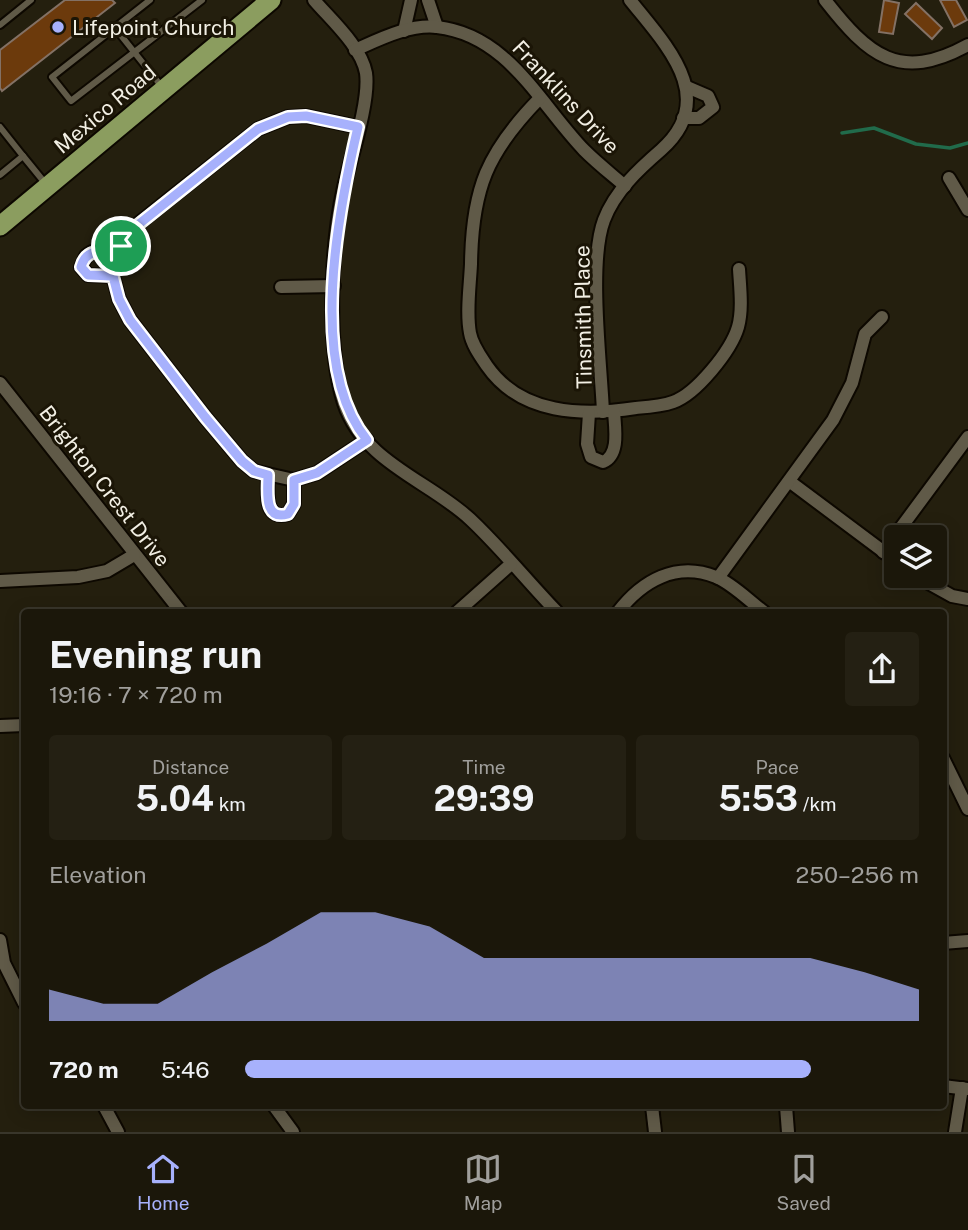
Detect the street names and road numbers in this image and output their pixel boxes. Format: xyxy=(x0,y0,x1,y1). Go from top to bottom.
street label: Franklins Drive xyxy=(507,35,625,159)
street label: Mexico Road xyxy=(49,59,161,159)
street label: Tinsmith Place xyxy=(569,245,597,389)
street label: Brighton Crest Drive xyxy=(34,401,176,571)

